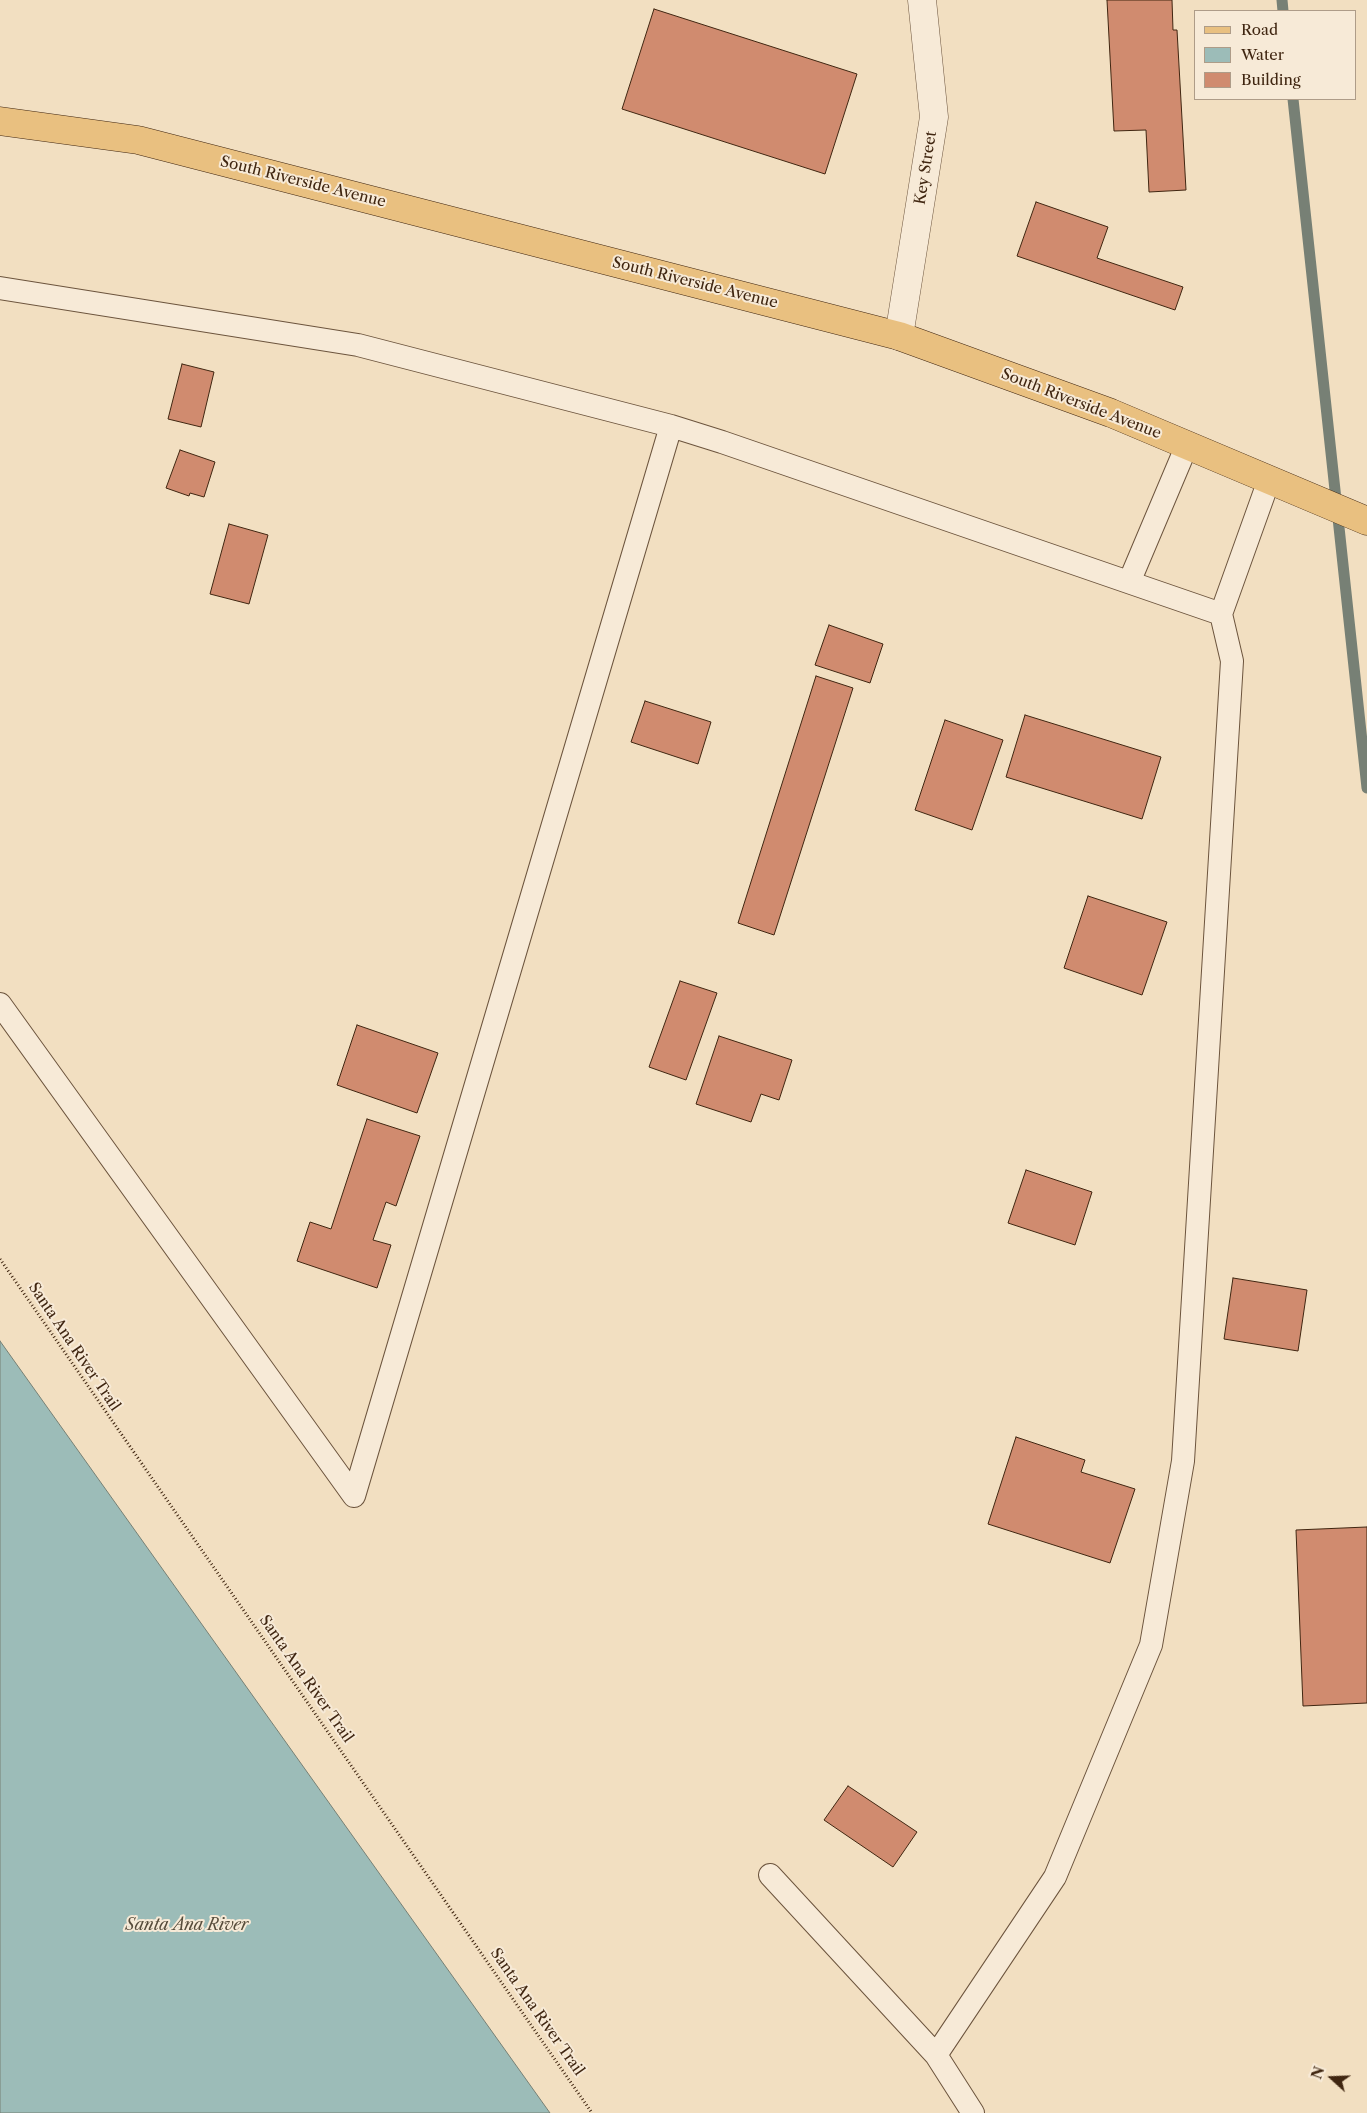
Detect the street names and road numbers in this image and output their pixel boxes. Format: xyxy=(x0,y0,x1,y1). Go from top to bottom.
street label: Key Street xyxy=(911,130,941,206)
street label: South Riverside Avenue xyxy=(218,153,388,211)
street label: South Riverside Avenue xyxy=(610,254,780,312)
street label: South Riverside Avenue xyxy=(998,365,1164,443)
street label: Santa Ana River Trail xyxy=(24,1279,124,1415)
street label: Santa Ana River Trail xyxy=(255,1612,357,1746)
street label: Santa Ana River Trail xyxy=(486,1945,588,2079)

